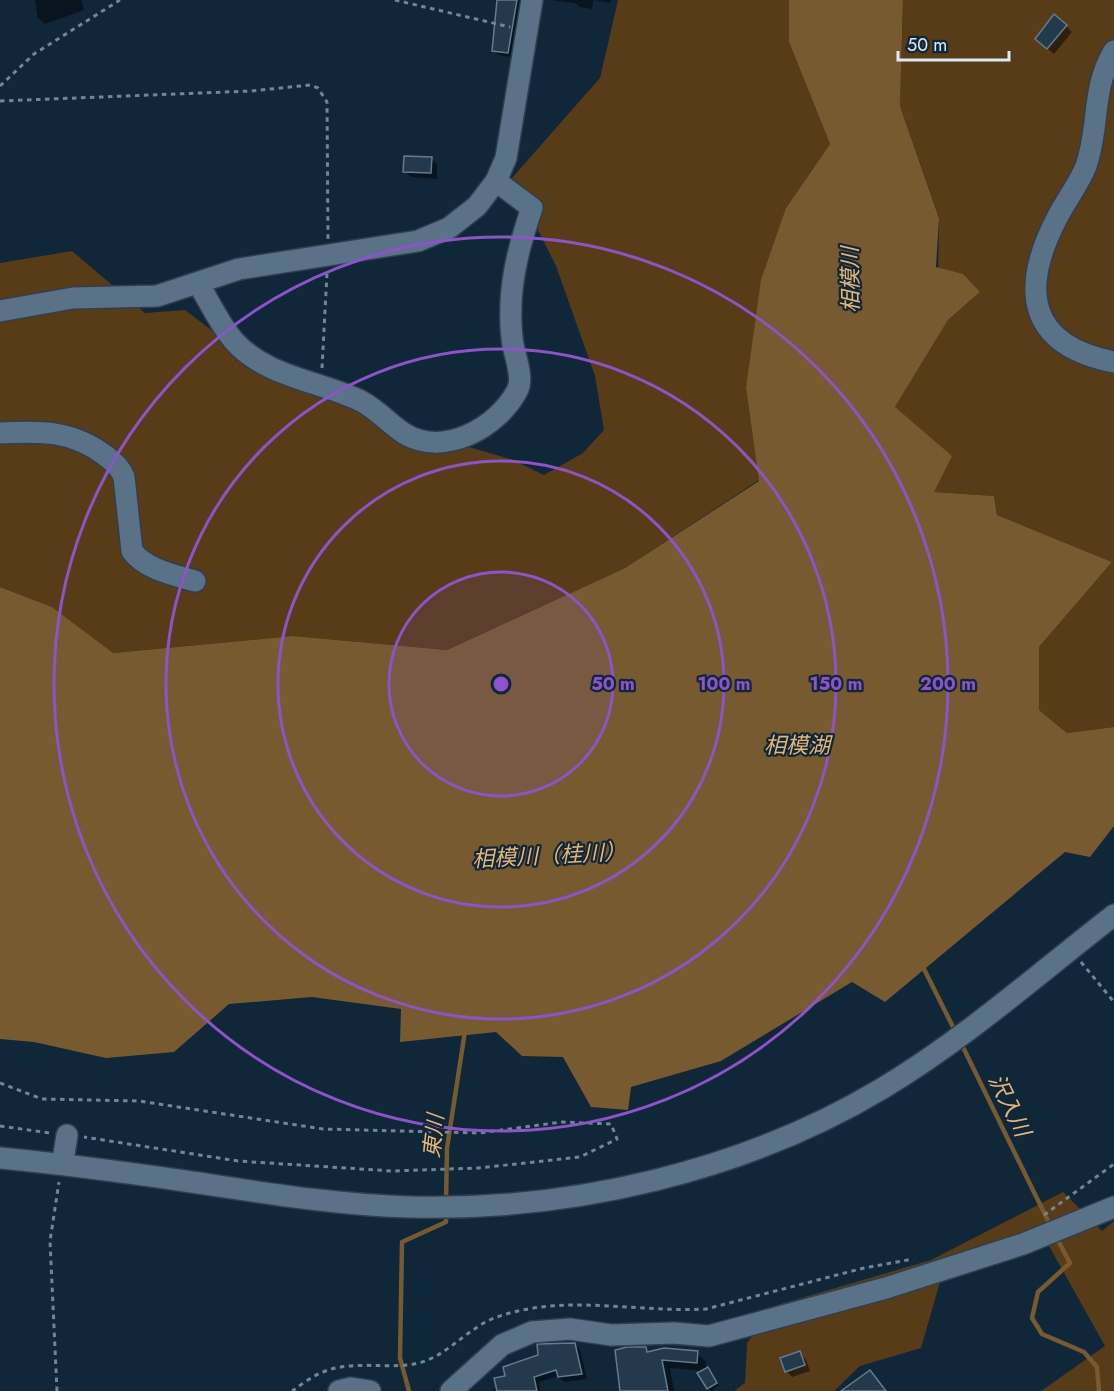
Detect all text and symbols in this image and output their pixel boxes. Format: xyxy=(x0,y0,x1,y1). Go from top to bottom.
scale bar xyxy=(898,24,1009,62)
text: 50 m xyxy=(907,32,947,58)
water label: 相模川 xyxy=(833,245,867,313)
text: 50 m xyxy=(591,671,635,697)
text: 100 m xyxy=(697,671,751,697)
text: 150 m xyxy=(810,671,862,697)
text: 200 m xyxy=(920,671,976,697)
centre of rings xyxy=(491,674,511,694)
water label: 相模湖 xyxy=(764,729,833,761)
water label: 相模川（桂川） xyxy=(471,835,627,875)
water label: 沢入川 xyxy=(981,1068,1040,1143)
water label: 東川 xyxy=(415,1110,451,1160)

